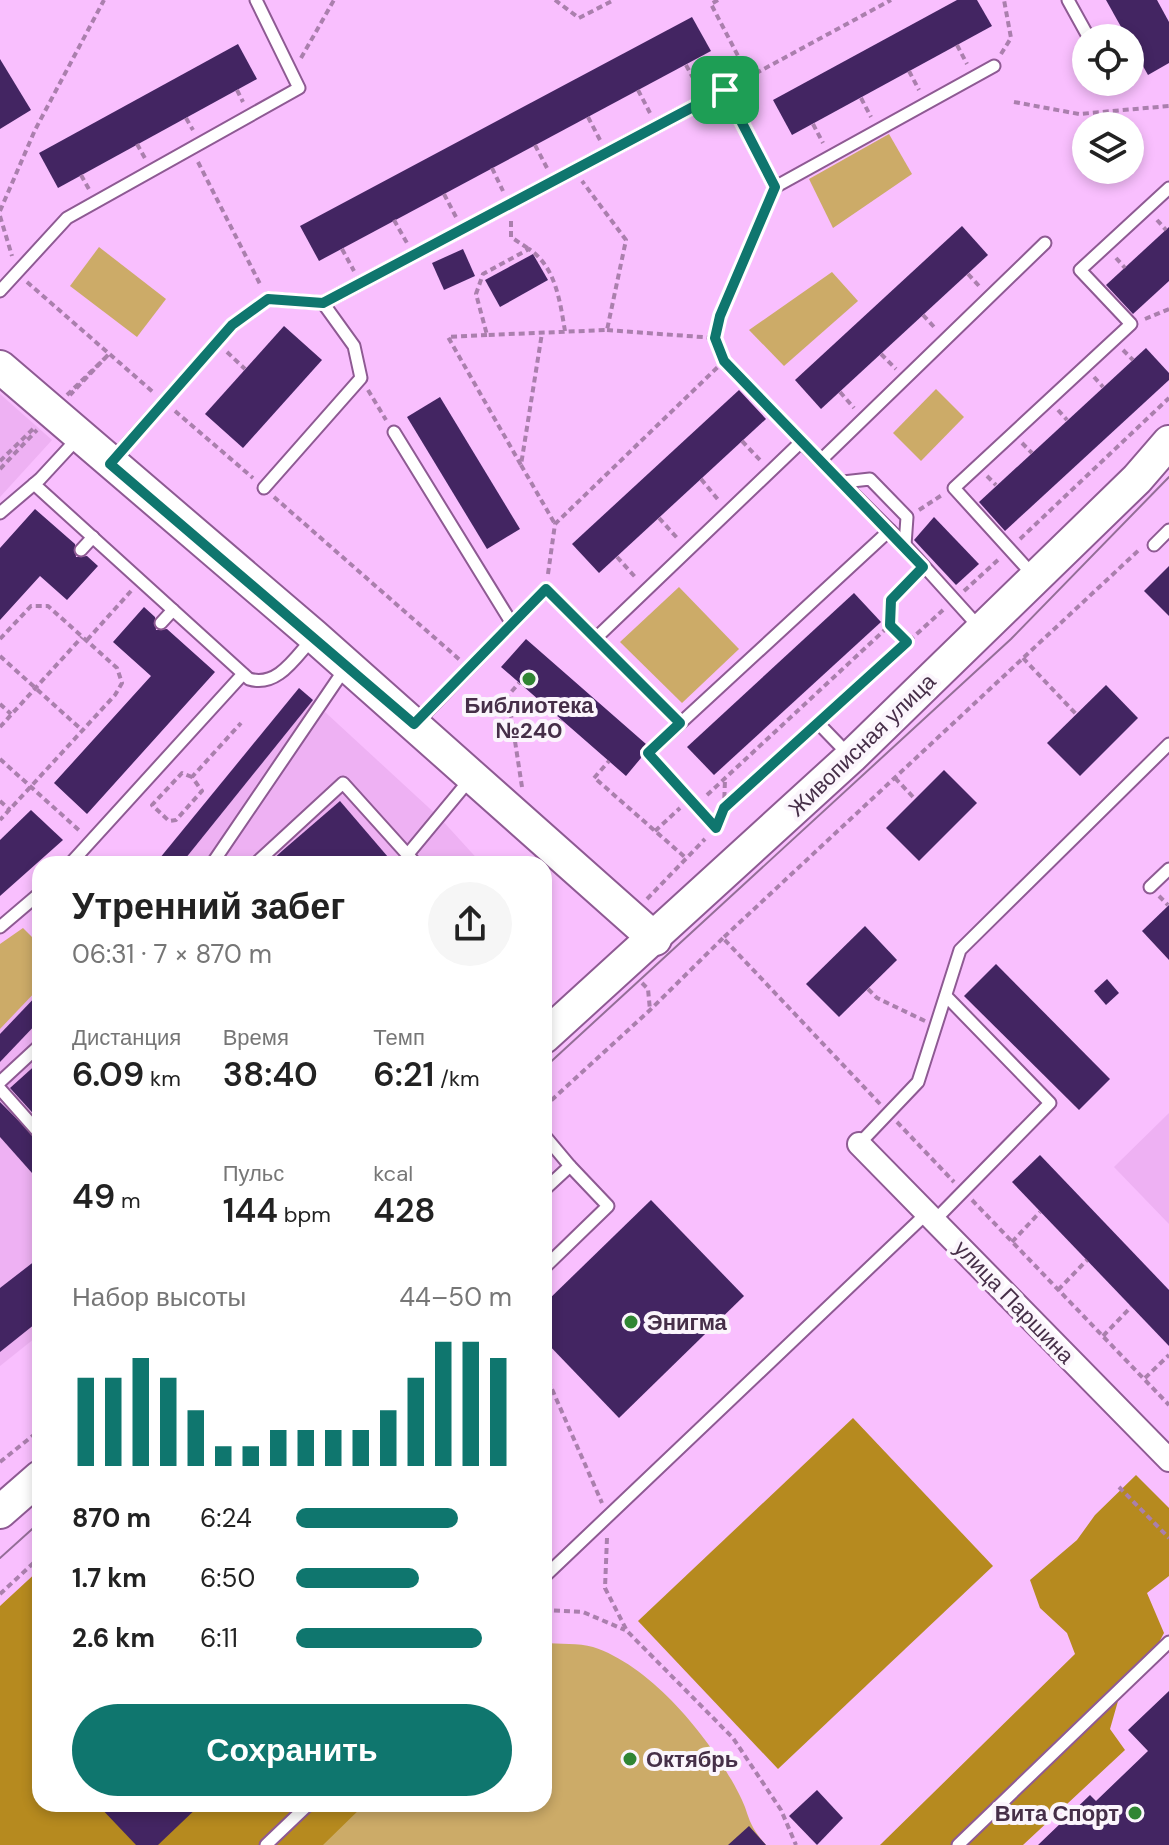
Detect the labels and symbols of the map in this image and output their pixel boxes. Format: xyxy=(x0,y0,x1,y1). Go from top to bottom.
pin xyxy=(691,56,759,124)
street label: Живописная улица xyxy=(782,667,942,823)
marker: Библиотека №240 xyxy=(520,670,538,688)
place label: Библиотека №240 xyxy=(464,691,594,745)
street label: улица Паршина xyxy=(948,1234,1081,1371)
place label: Энигма xyxy=(647,1308,728,1337)
marker: Энигма xyxy=(622,1313,640,1331)
place label: Октябрь xyxy=(646,1745,738,1774)
marker: Октябрь xyxy=(621,1750,639,1768)
place label: Вита Спорт xyxy=(995,1799,1119,1828)
marker: Вита Спорт xyxy=(1126,1804,1144,1822)

